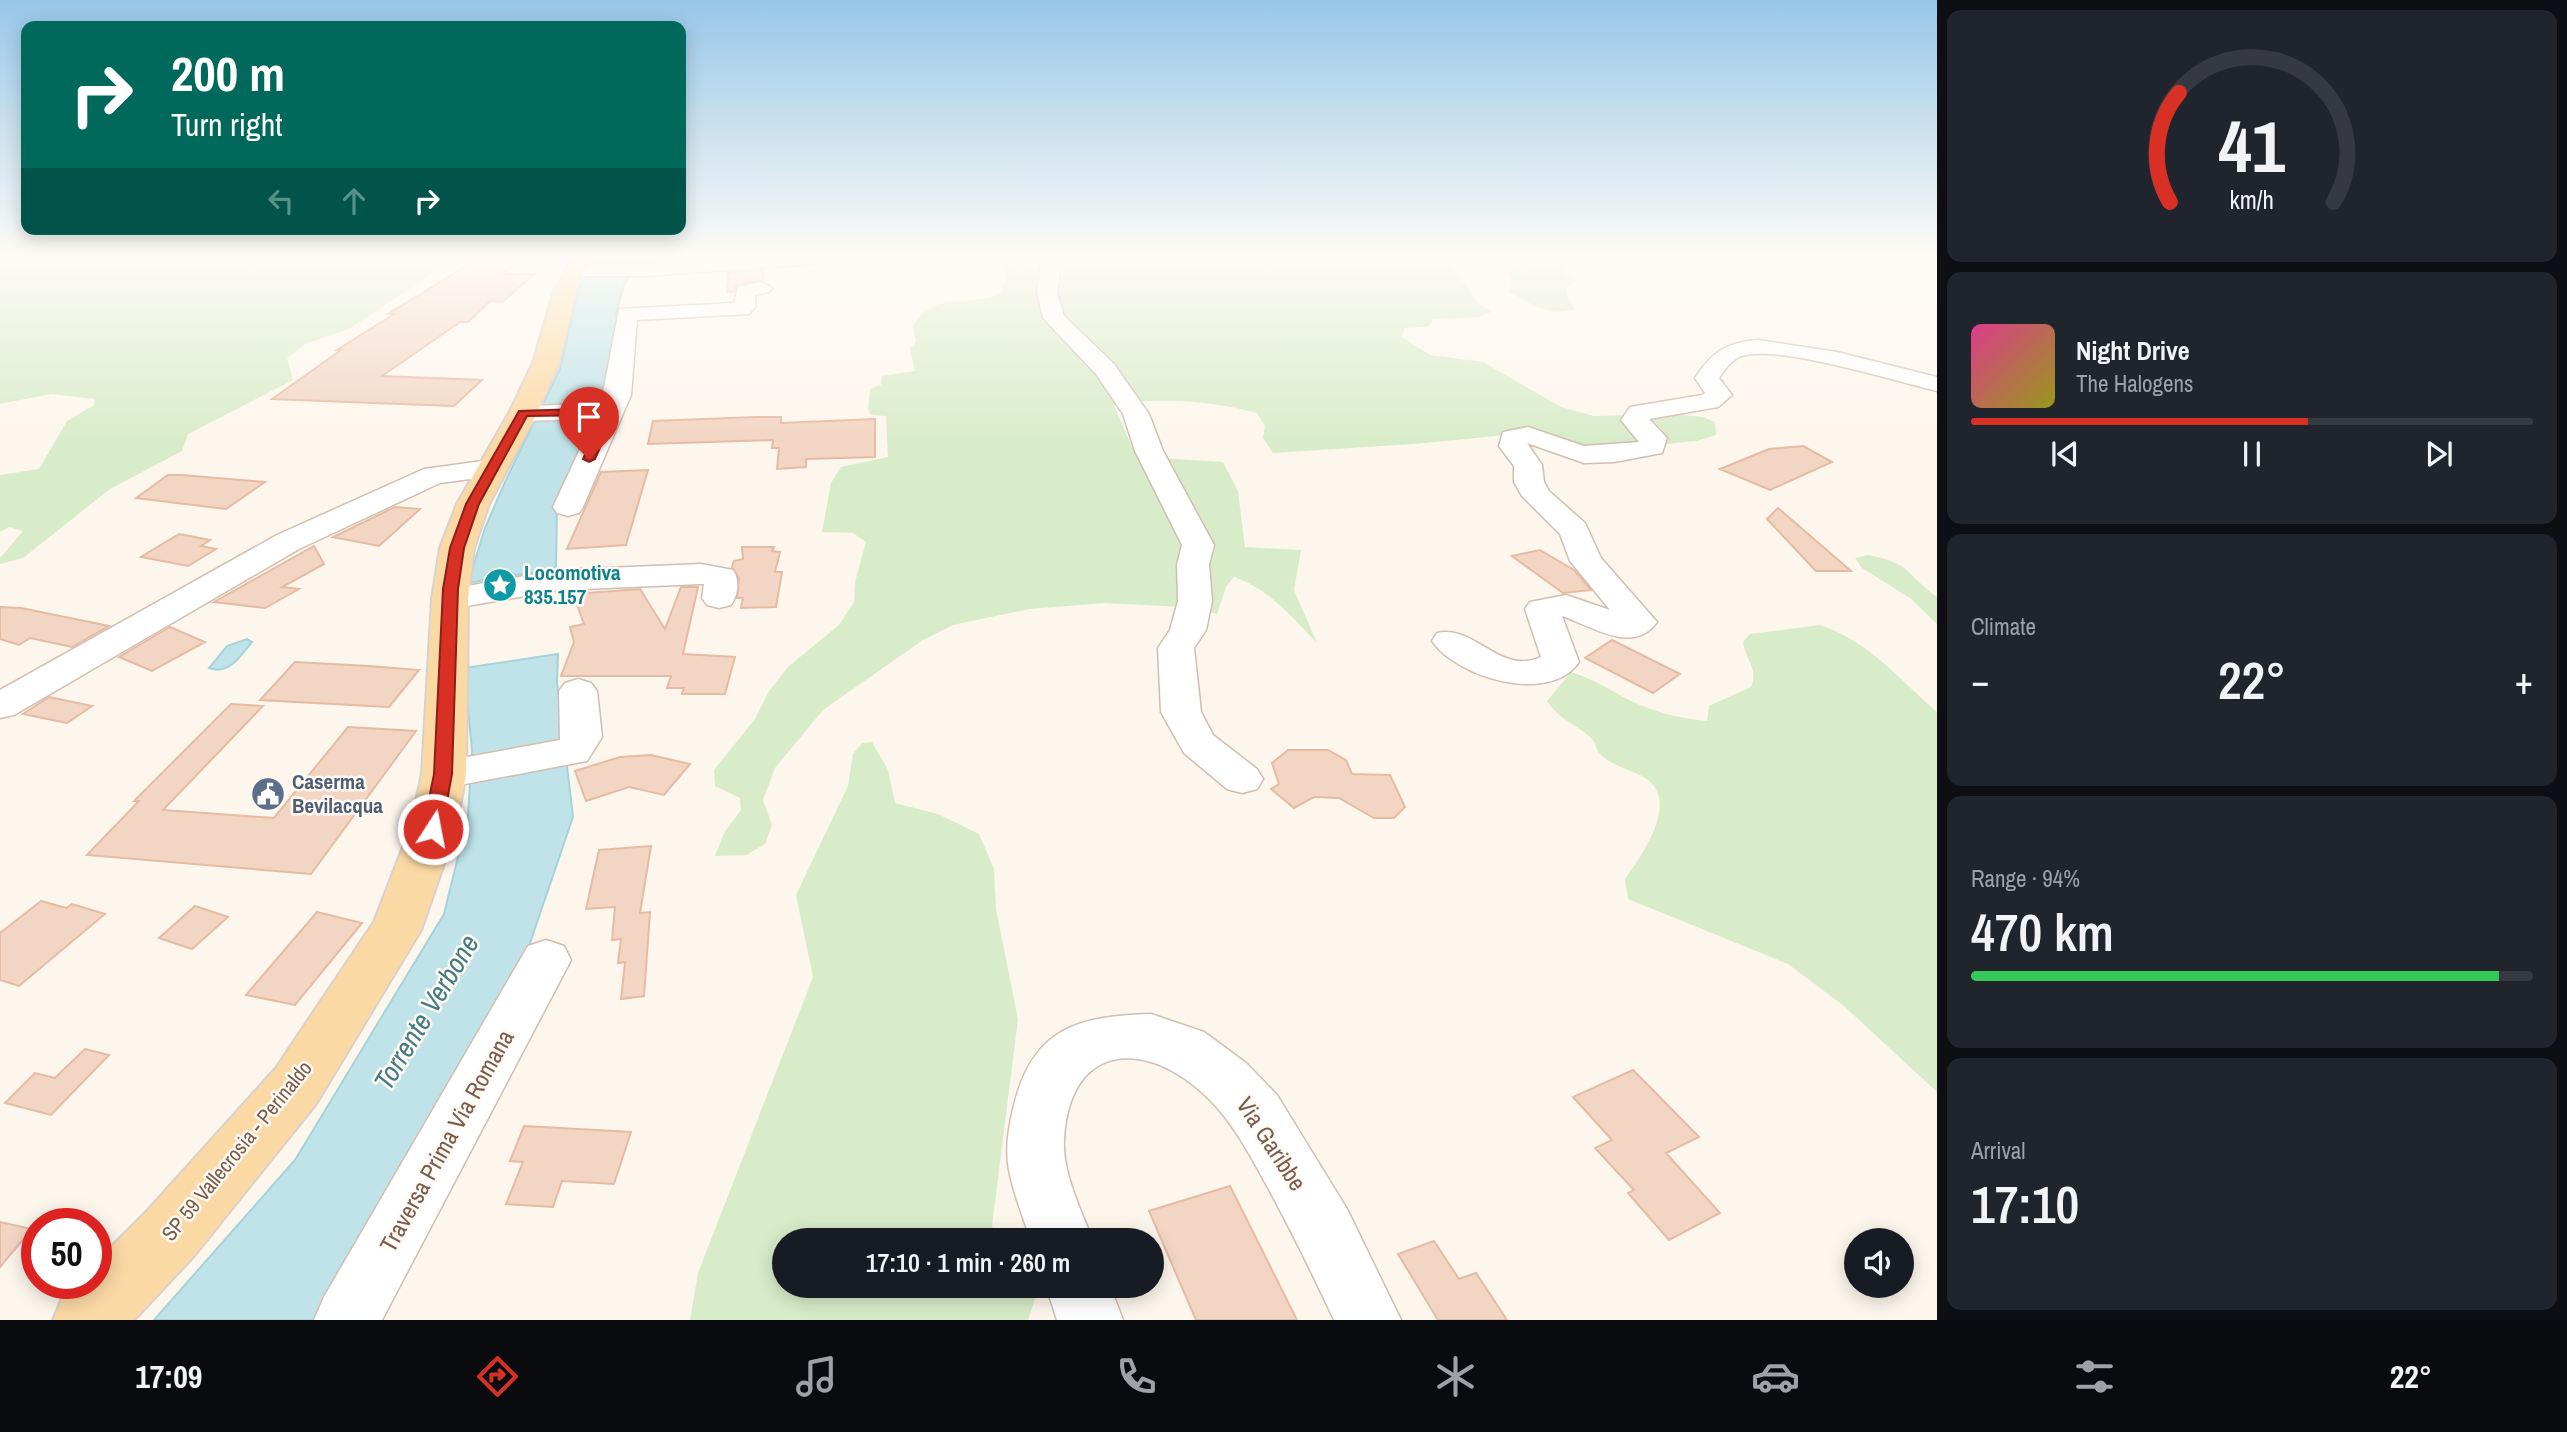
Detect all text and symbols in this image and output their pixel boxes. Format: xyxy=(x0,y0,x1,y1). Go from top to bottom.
text: 200 m xyxy=(171,40,285,106)
icon: right xyxy=(56,49,147,140)
text: 41 xyxy=(2219,97,2286,195)
text: Turn right xyxy=(171,103,283,146)
icon: left xyxy=(262,182,300,220)
icon: ahead xyxy=(335,182,373,220)
icon: right xyxy=(408,182,446,220)
text: km/h xyxy=(2230,183,2274,217)
text: Night Drive xyxy=(2076,333,2190,368)
text: The Halogens xyxy=(2076,368,2193,399)
pin xyxy=(559,387,619,459)
icon: arrive xyxy=(570,398,608,436)
icon: previous xyxy=(2046,435,2084,473)
icon: pause xyxy=(2233,435,2271,473)
icon: next xyxy=(2420,435,2458,473)
place label: Locomotiva 835.157 xyxy=(524,558,621,611)
place icon: Locomotiva 835.157 xyxy=(481,566,519,604)
text: Climate xyxy=(1971,611,2036,642)
text: 22° xyxy=(2218,645,2286,715)
text: − xyxy=(1971,655,1989,706)
text: + xyxy=(2515,655,2533,706)
place label: Caserma Bevilacqua xyxy=(292,767,383,820)
public building icon: Caserma Bevilacqua xyxy=(249,775,287,813)
position arrow xyxy=(396,792,470,866)
text: Range · 94% xyxy=(1971,863,2080,894)
text: 470 km xyxy=(1971,897,2114,967)
water label: Torrente Verbone xyxy=(365,927,487,1097)
street label: Traversa Prima Via Romana xyxy=(372,1024,521,1257)
street label: SP 59 Vallecrosia - Perinaldo xyxy=(155,1054,318,1247)
street label: Via Garibbe xyxy=(1230,1090,1314,1197)
text: Arrival xyxy=(1971,1135,2026,1166)
text: 17:10 xyxy=(1971,1169,2079,1239)
speed limit sign: 50 xyxy=(21,1208,112,1299)
map controls xyxy=(1844,1228,1914,1298)
button: sound xyxy=(1844,1228,1914,1298)
text: 17:10 · 1 min · 260 m xyxy=(866,1245,1070,1280)
icon: directions xyxy=(473,1352,522,1401)
icon: music xyxy=(792,1352,841,1401)
icon: phone xyxy=(1112,1352,1161,1401)
icon: climate xyxy=(1431,1352,1480,1401)
icon: car xyxy=(1751,1352,1800,1401)
icon: filters xyxy=(2070,1352,2119,1401)
text: 17:09 xyxy=(135,1355,202,1398)
text: 22° xyxy=(2390,1355,2432,1398)

